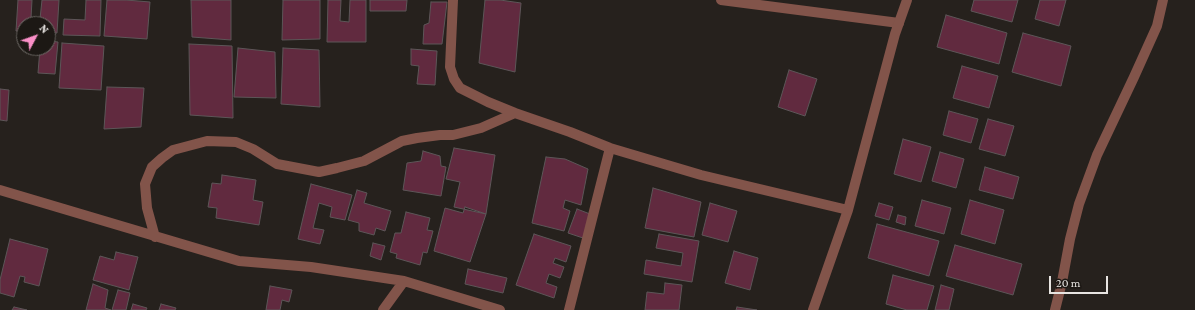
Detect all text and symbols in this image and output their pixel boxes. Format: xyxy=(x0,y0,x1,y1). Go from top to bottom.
north arrow xyxy=(16,16,56,56)
text: N xyxy=(37,22,51,36)
scale bar xyxy=(1051,268,1110,294)
text: 20 m xyxy=(1056,276,1080,290)

